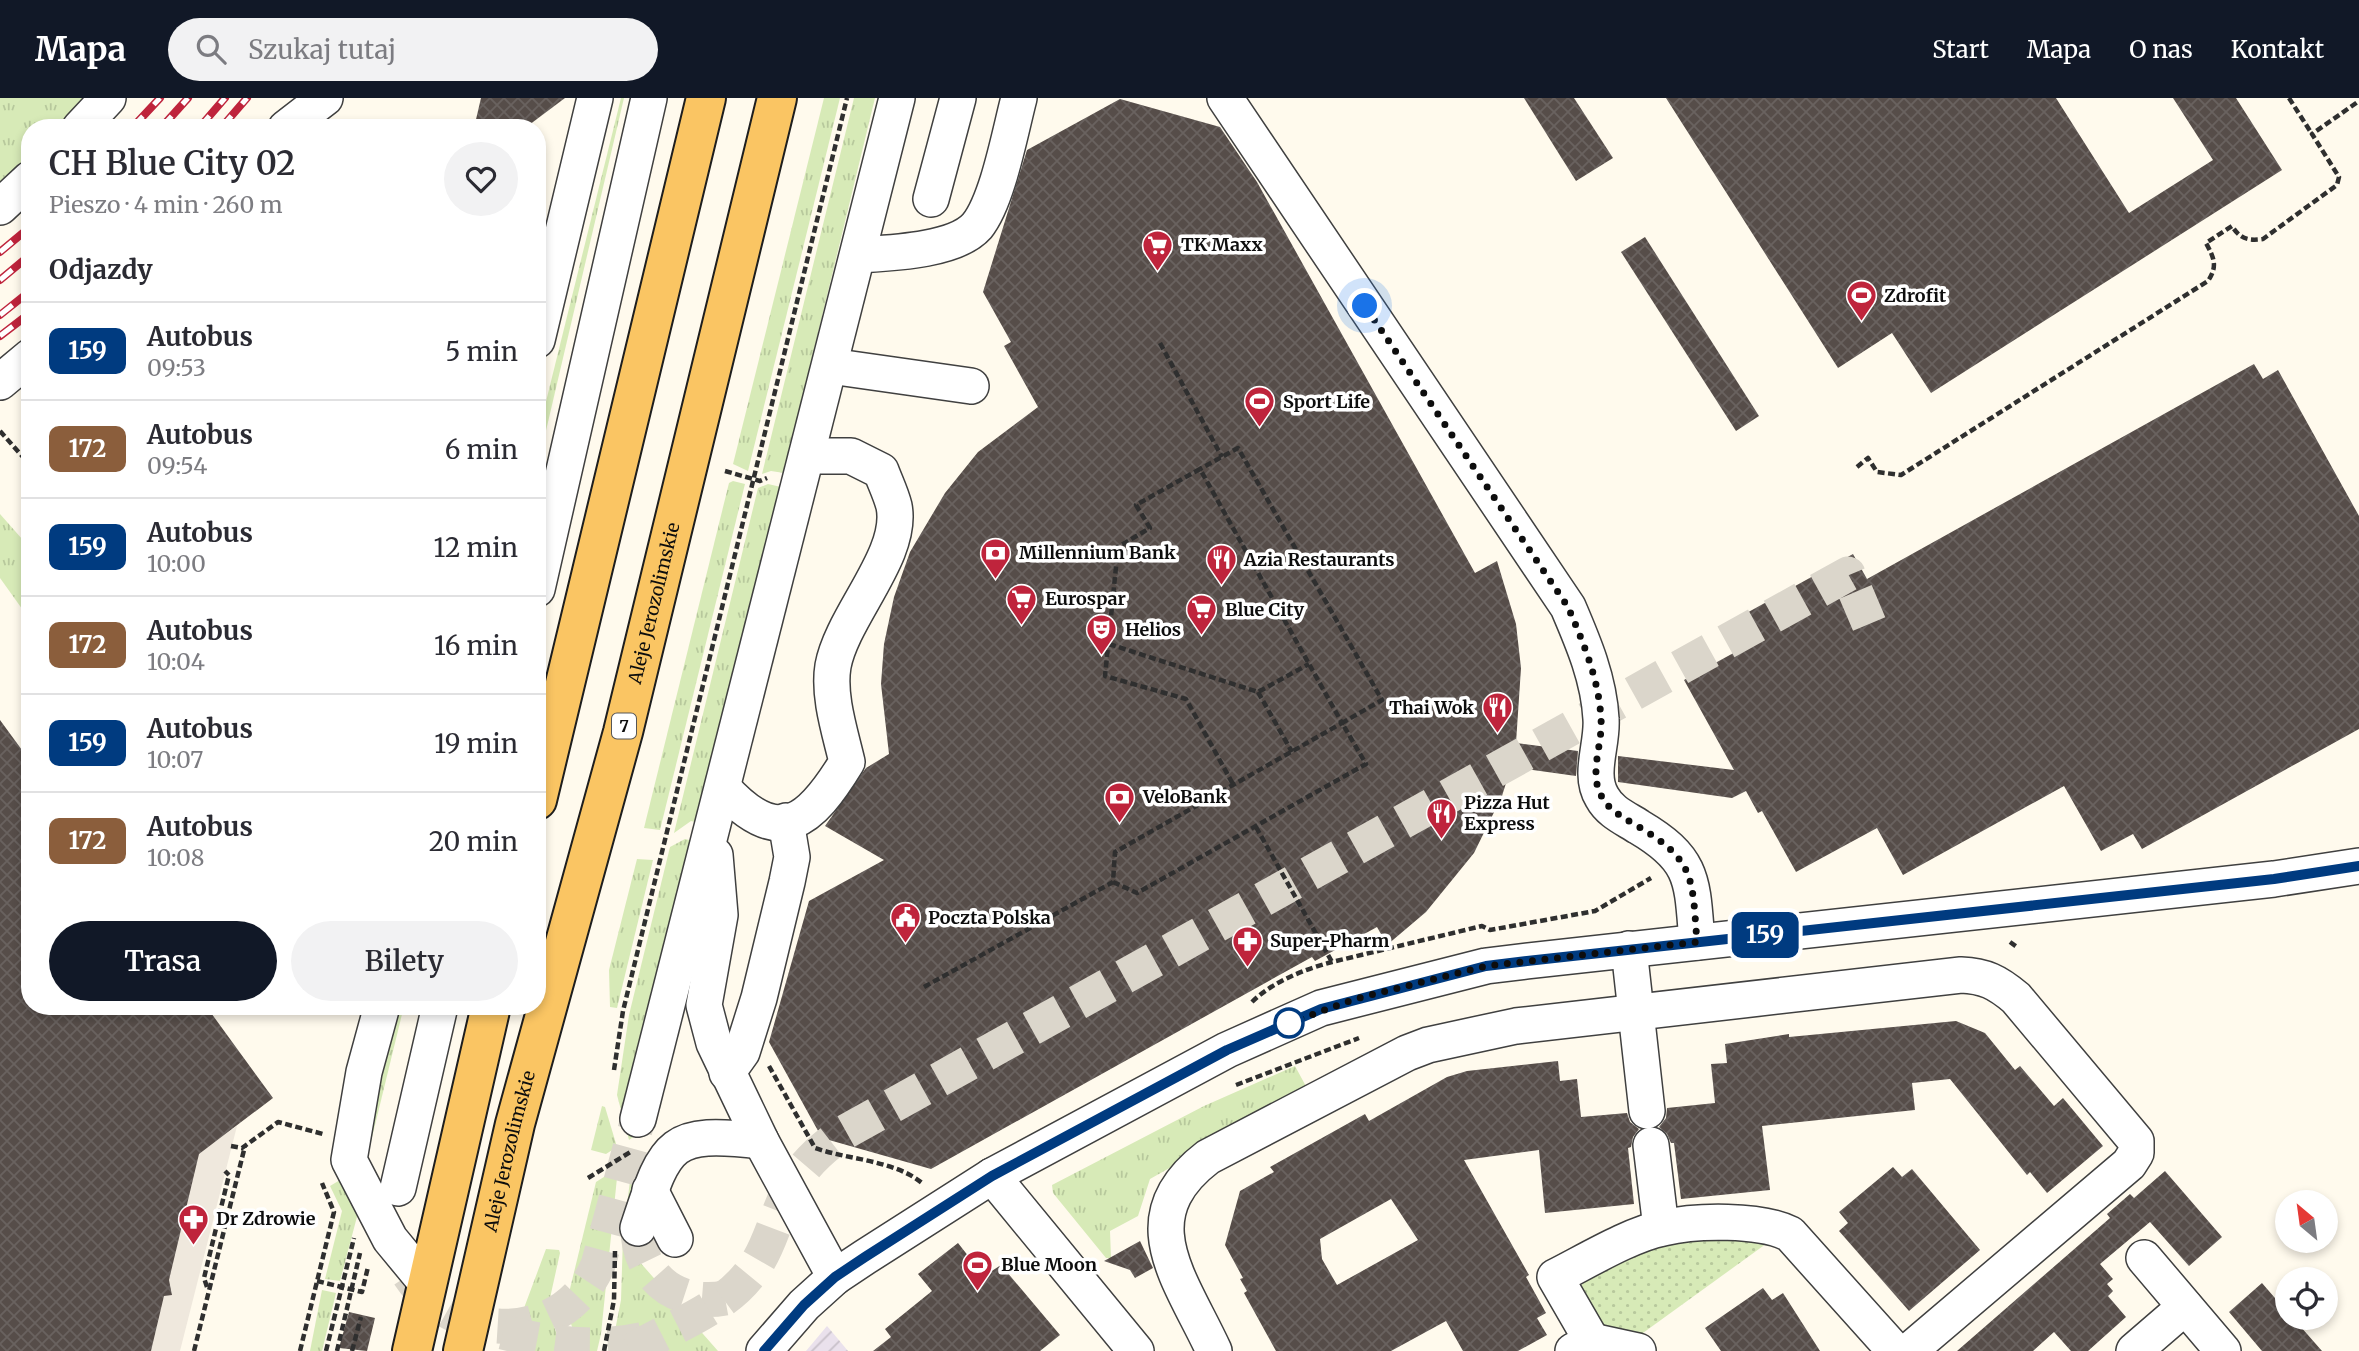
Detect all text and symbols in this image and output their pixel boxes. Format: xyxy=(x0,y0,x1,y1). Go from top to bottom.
search box xyxy=(168,18,658,81)
text: Mapa xyxy=(35,29,126,70)
icon: search xyxy=(192,30,230,68)
text: Szukaj tutaj xyxy=(248,33,396,66)
text: Start xyxy=(1932,34,1989,65)
text: Mapa xyxy=(2027,34,2091,65)
text: O nas xyxy=(2129,34,2193,65)
text: Kontakt xyxy=(2231,34,2324,65)
button: heart xyxy=(444,142,518,216)
text: CH Blue City 02 xyxy=(49,143,296,184)
text: Pieszo · 4 min · 260 m xyxy=(49,190,283,219)
supermarket icon: TK Maxx xyxy=(1141,228,1175,272)
place label: TK Maxx xyxy=(1181,233,1263,256)
text: Odjazdy xyxy=(49,253,153,286)
sports icon: Zdrofit xyxy=(1844,279,1878,323)
place label: Zdrofit xyxy=(1884,284,1947,307)
your location xyxy=(1347,288,1382,323)
text: Autobus xyxy=(147,320,253,353)
text: 159 xyxy=(68,335,107,366)
text: 5 min xyxy=(445,335,518,368)
text: 09:53 xyxy=(147,353,206,382)
sports icon: Sport Life xyxy=(1243,385,1277,429)
place label: Sport Life xyxy=(1283,390,1370,413)
text: Autobus xyxy=(147,418,253,451)
text: 172 xyxy=(69,433,106,464)
text: 6 min xyxy=(445,433,518,466)
text: 09:54 xyxy=(147,451,208,480)
text: Autobus xyxy=(147,516,253,549)
street label: Aleje Jerozolimskie xyxy=(623,520,684,687)
text: 159 xyxy=(68,531,107,562)
text: 12 min xyxy=(434,531,518,564)
bank icon: Millennium Bank xyxy=(979,536,1013,580)
place label: Millennium Bank xyxy=(1019,541,1176,564)
restaurant icon: Azia Restaurants xyxy=(1204,543,1238,587)
place label: Azia Restaurants xyxy=(1243,548,1395,571)
text: 10:00 xyxy=(147,549,206,578)
supermarket icon: Eurospar xyxy=(1005,582,1039,626)
place label: Eurospar xyxy=(1045,587,1126,610)
supermarket icon: Blue City xyxy=(1185,593,1219,637)
place label: Blue City xyxy=(1225,598,1305,621)
theatre icon: Helios xyxy=(1085,613,1119,657)
text: Autobus xyxy=(147,614,253,647)
place label: Helios xyxy=(1125,618,1181,641)
text: 172 xyxy=(69,629,106,660)
text: 16 min xyxy=(434,629,518,662)
text: 10:04 xyxy=(147,647,205,676)
restaurant icon: Thai Wok xyxy=(1480,691,1514,735)
place label: Thai Wok xyxy=(1389,696,1474,719)
text: Autobus xyxy=(147,712,253,745)
road number: 7 xyxy=(612,713,636,738)
text: 159 xyxy=(68,727,107,758)
text: 19 min xyxy=(434,727,518,760)
text: 10:07 xyxy=(147,745,203,774)
bank icon: VeloBank xyxy=(1103,780,1137,824)
place label: VeloBank xyxy=(1142,785,1227,808)
place label: Pizza Hut Express xyxy=(1464,791,1550,835)
restaurant icon: Pizza Hut Express xyxy=(1424,796,1458,840)
text: Autobus xyxy=(147,810,253,843)
text: 172 xyxy=(69,825,106,856)
text: 20 min xyxy=(429,825,518,858)
text: 10:08 xyxy=(147,843,205,872)
public building icon: Poczta Polska xyxy=(888,901,922,945)
place label: Poczta Polska xyxy=(928,906,1051,929)
line badge: 159 xyxy=(1725,912,1805,958)
text: 159 xyxy=(1746,919,1784,950)
button: Trasa xyxy=(49,921,277,1001)
button: Bilety xyxy=(291,921,518,1001)
pharmacy icon: Super-Pharm xyxy=(1230,924,1264,968)
place label: Super-Pharm xyxy=(1270,929,1389,952)
unlabelled marker xyxy=(1274,1008,1304,1038)
street label: Aleje Jerozolimskie xyxy=(478,1068,540,1235)
north arrow xyxy=(2275,1190,2338,1253)
map controls xyxy=(2275,1190,2338,1330)
pharmacy icon: Dr Zdrowie xyxy=(176,1202,210,1246)
place label: Dr Zdrowie xyxy=(216,1207,316,1230)
sports icon: Blue Moon xyxy=(961,1248,995,1292)
place label: Blue Moon xyxy=(1001,1253,1097,1276)
button: locate xyxy=(2275,1267,2338,1330)

